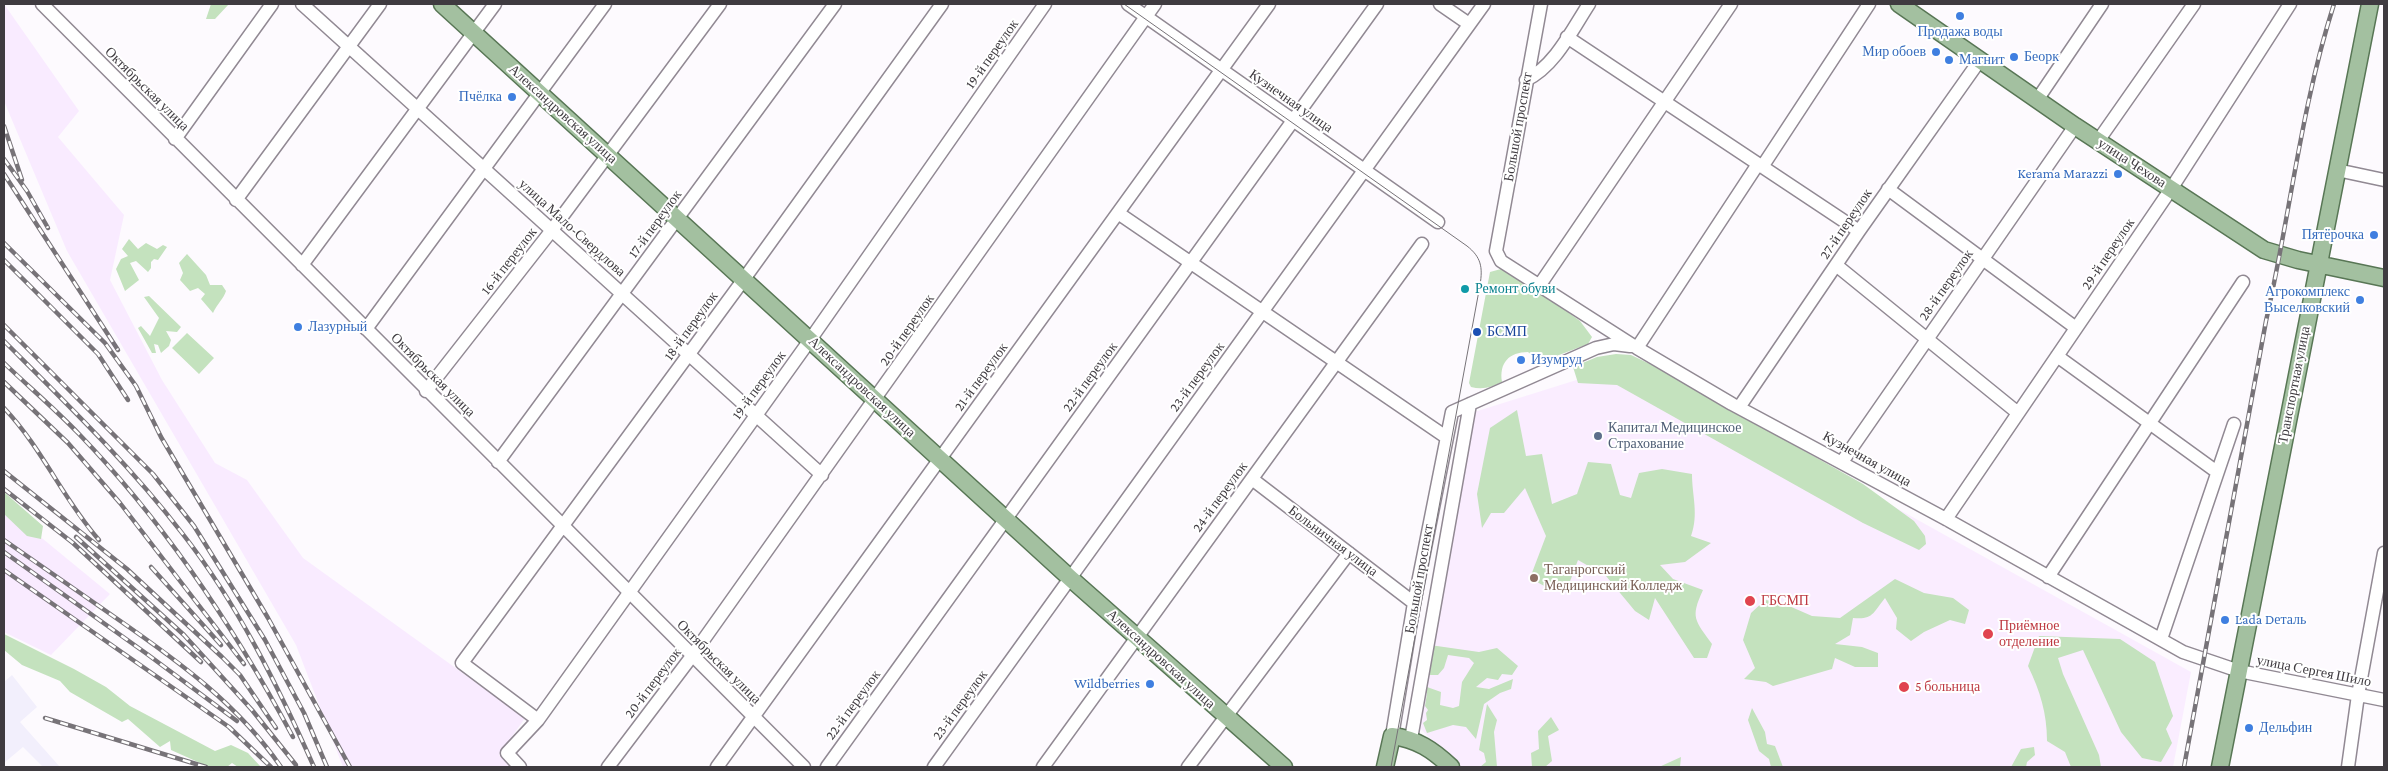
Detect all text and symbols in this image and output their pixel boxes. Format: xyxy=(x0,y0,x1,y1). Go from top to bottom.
marker: Продажа воды xyxy=(1954,10,1966,22)
street label: 19-й переулок xyxy=(962,16,1022,92)
place label: Продажа воды xyxy=(1917,24,2003,40)
street label: Октябрьская улица xyxy=(101,43,193,135)
place label: Мир обоев xyxy=(1862,44,1926,60)
marker: Мир обоев xyxy=(1930,46,1942,58)
place label: Беорк xyxy=(2024,49,2059,65)
marker: Беорк xyxy=(2008,51,2020,63)
place label: Магнит xyxy=(1959,52,2005,68)
marker: Магнит xyxy=(1943,54,1955,66)
street label: Александровская улица xyxy=(505,61,621,167)
street label: Кузнечная улица xyxy=(1246,66,1336,136)
street label: Большой проспект xyxy=(1500,71,1536,183)
place label: Пчёлка xyxy=(459,89,502,105)
marker: Пчёлка xyxy=(506,91,518,103)
street label: улица Чехова xyxy=(2095,135,2169,191)
place label: Kerama Marazzi xyxy=(2018,166,2108,182)
marker: Kerama Marazzi xyxy=(2112,168,2124,180)
street label: улица Мало-Свердлова xyxy=(515,176,629,280)
street label: 27-й переулок xyxy=(1816,185,1876,263)
street label: 17-й переулок xyxy=(625,187,685,261)
street label: 29-й переулок xyxy=(2078,215,2138,293)
street label: 16-й переулок xyxy=(478,224,540,298)
place label: Пятёрочка xyxy=(2302,227,2364,243)
marker: Пятёрочка xyxy=(2368,229,2380,241)
street label: 28-й переулок xyxy=(1915,246,1977,324)
place label: Ремонт обуви xyxy=(1475,281,1556,297)
marker: Ремонт обуви xyxy=(1459,283,1471,295)
place label: Агрокомплекс Выселковский xyxy=(2264,284,2350,316)
street label: 18-й переулок xyxy=(660,288,722,364)
street label: 20-й переулок xyxy=(876,291,938,369)
marker: Агрокомплекс Выселковский xyxy=(2354,294,2366,306)
place label: Лазурный xyxy=(308,319,367,335)
marker: Лазурный xyxy=(292,321,304,333)
place label: БСМП xyxy=(1487,324,1527,340)
street label: Транспортная улица xyxy=(2274,325,2314,445)
marker: БСМП xyxy=(1471,326,1483,338)
street label: Октябрьская улица xyxy=(387,329,479,421)
street label: Александровская улица xyxy=(805,333,919,441)
street label: 22-й переулок xyxy=(1059,339,1121,415)
street label: 23-й переулок xyxy=(1166,339,1228,415)
street label: 21-й переулок xyxy=(951,340,1011,414)
street label: 19-й переулок xyxy=(728,347,790,423)
place label: Изумруд xyxy=(1531,352,1582,368)
marker: Изумруд xyxy=(1515,354,1527,366)
place label: Капитал Медицинское Страхование xyxy=(1608,420,1741,452)
street label: Кузнечная улица xyxy=(1820,428,1914,490)
marker: Капитал Медицинское Страхование xyxy=(1592,430,1604,442)
street label: 24-й переулок xyxy=(1189,459,1251,535)
street label: Больничная улица xyxy=(1285,502,1381,580)
street label: Большой проспект xyxy=(1401,523,1437,635)
place label: Таганрогский Медицинский Колледж xyxy=(1544,562,1682,594)
marker: Таганрогский Медицинский Колледж xyxy=(1528,572,1540,584)
place label: ГБСМП xyxy=(1761,593,1809,609)
marker: ГБСМП xyxy=(1743,594,1757,608)
street label: Александровская улица xyxy=(1103,606,1219,712)
place label: Lada Dеталь xyxy=(2235,612,2306,628)
marker: Lada Dеталь xyxy=(2219,614,2231,626)
street label: Октябрьская улица xyxy=(673,616,765,708)
place label: Приёмное отделение xyxy=(1999,618,2060,650)
marker: Приёмное отделение xyxy=(1981,627,1995,641)
street label: 20-й переулок xyxy=(621,645,685,721)
street label: улица Сергея Шило xyxy=(2255,652,2373,690)
street label: 22-й переулок xyxy=(822,667,884,743)
street label: 23-й переулок xyxy=(929,667,991,743)
place label: Wildberries xyxy=(1074,676,1140,692)
marker: Wildberries xyxy=(1144,678,1156,690)
place label: 5 больница xyxy=(1915,679,1980,695)
marker: 5 больница xyxy=(1897,680,1911,694)
place label: Дельфин xyxy=(2259,720,2312,736)
marker: Дельфин xyxy=(2243,722,2255,734)

